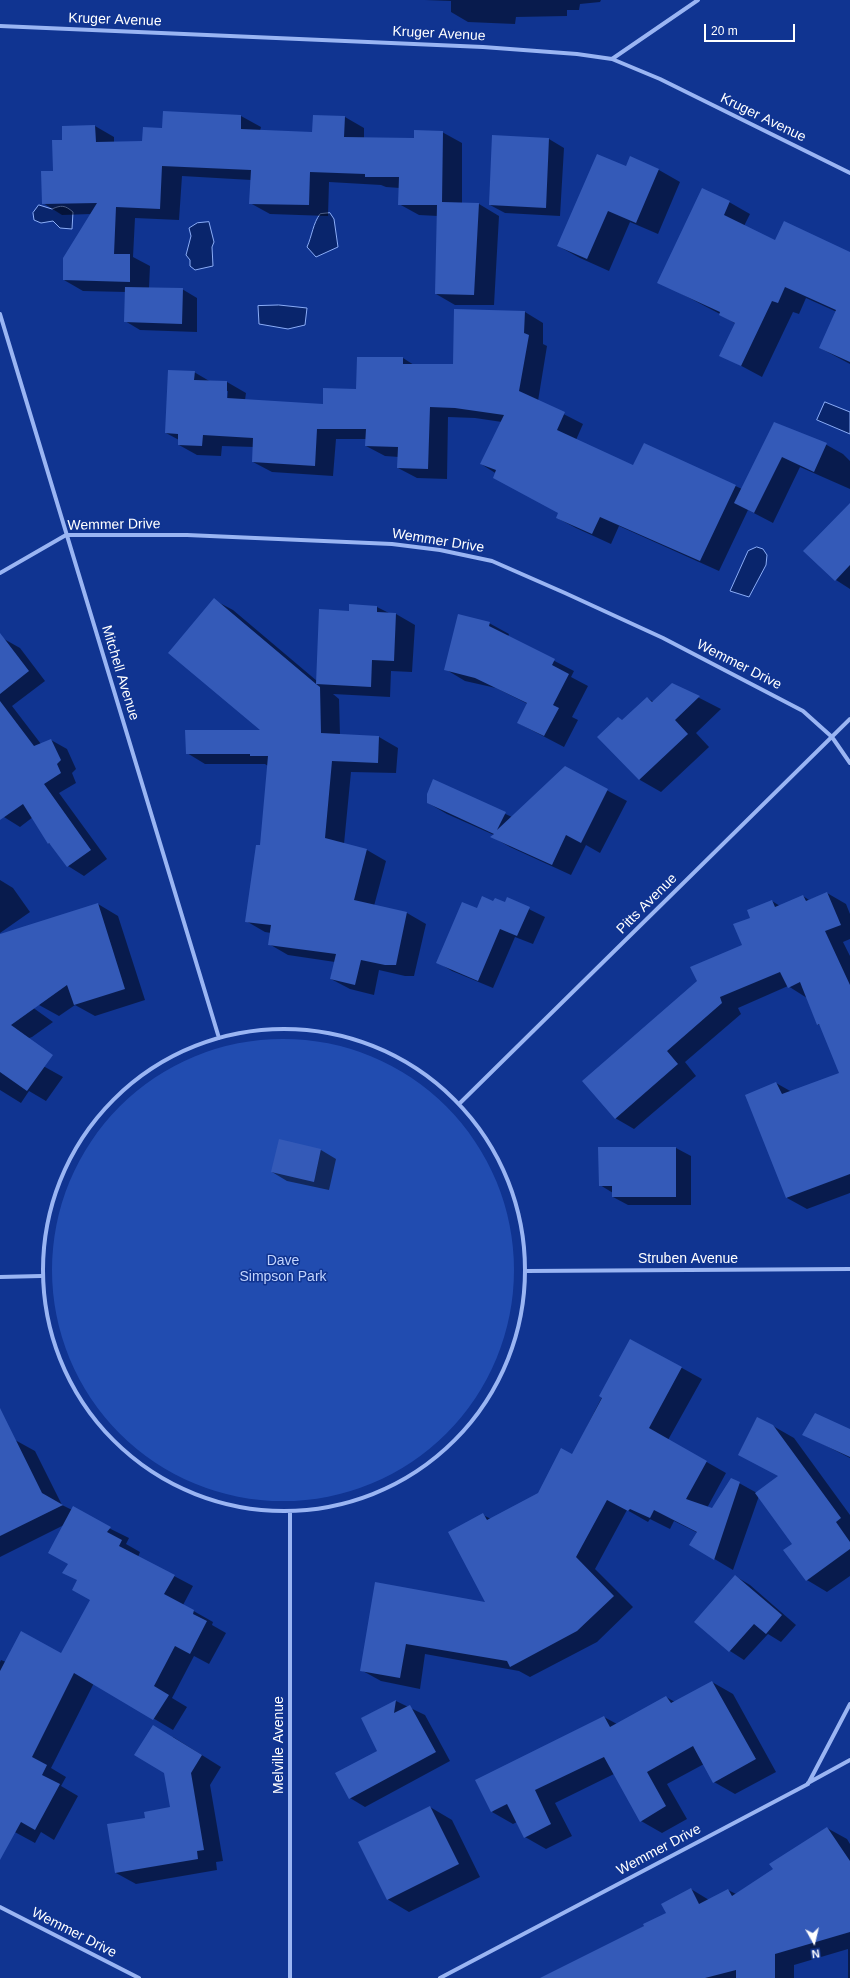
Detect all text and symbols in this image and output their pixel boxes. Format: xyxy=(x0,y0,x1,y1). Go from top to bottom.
street label: Kruger Avenue xyxy=(68,10,162,30)
scale bar xyxy=(706,16,797,42)
street label: Kruger Avenue xyxy=(392,23,486,45)
text: 20 m xyxy=(711,24,738,38)
street label: Kruger Avenue xyxy=(717,90,809,146)
street label: Wemmer Drive xyxy=(67,516,161,534)
street label: Wemmer Drive xyxy=(391,525,485,557)
street label: Mitchell Avenue xyxy=(98,623,142,723)
street label: Wemmer Drive xyxy=(694,636,784,694)
street label: Pitts Avenue xyxy=(613,870,681,938)
street label: Struben Avenue xyxy=(638,1251,738,1267)
park label: Dave Simpson Park xyxy=(239,1253,327,1286)
street label: Melville Avenue xyxy=(271,1696,287,1794)
street label: Wemmer Drive xyxy=(614,1821,704,1879)
street label: Wemmer Drive xyxy=(29,1904,119,1962)
north arrow xyxy=(794,1922,834,1962)
text: N xyxy=(811,1947,820,1960)

